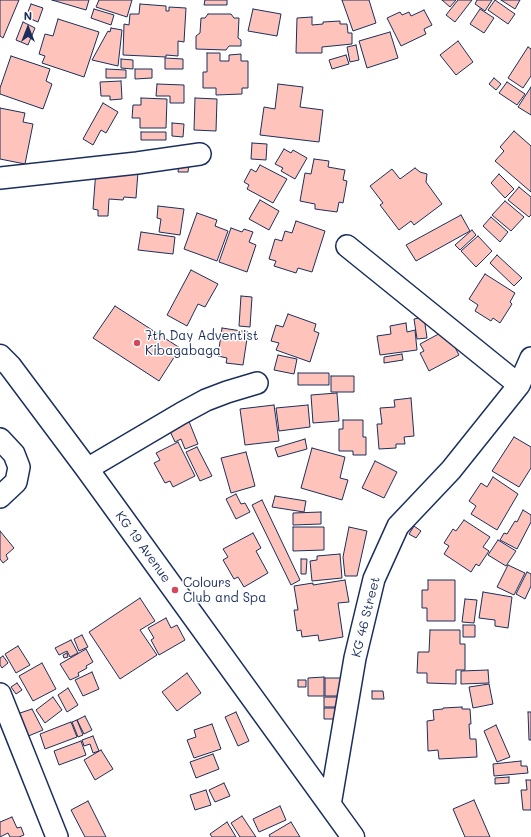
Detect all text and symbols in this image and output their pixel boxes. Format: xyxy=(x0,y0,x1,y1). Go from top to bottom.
north arrow xyxy=(8,8,48,48)
text: N xyxy=(24,8,32,23)
place label: 7th Day Adventist Kibagabaga xyxy=(145,328,259,359)
marker: 7th Day Adventist Kibagabaga xyxy=(132,338,142,348)
street label: KG 19 Avenue xyxy=(112,508,174,586)
place label: Colours Club and Spa xyxy=(183,575,266,606)
street label: KG 46 Street xyxy=(348,575,384,659)
marker: Colours Club and Spa xyxy=(170,585,180,595)

